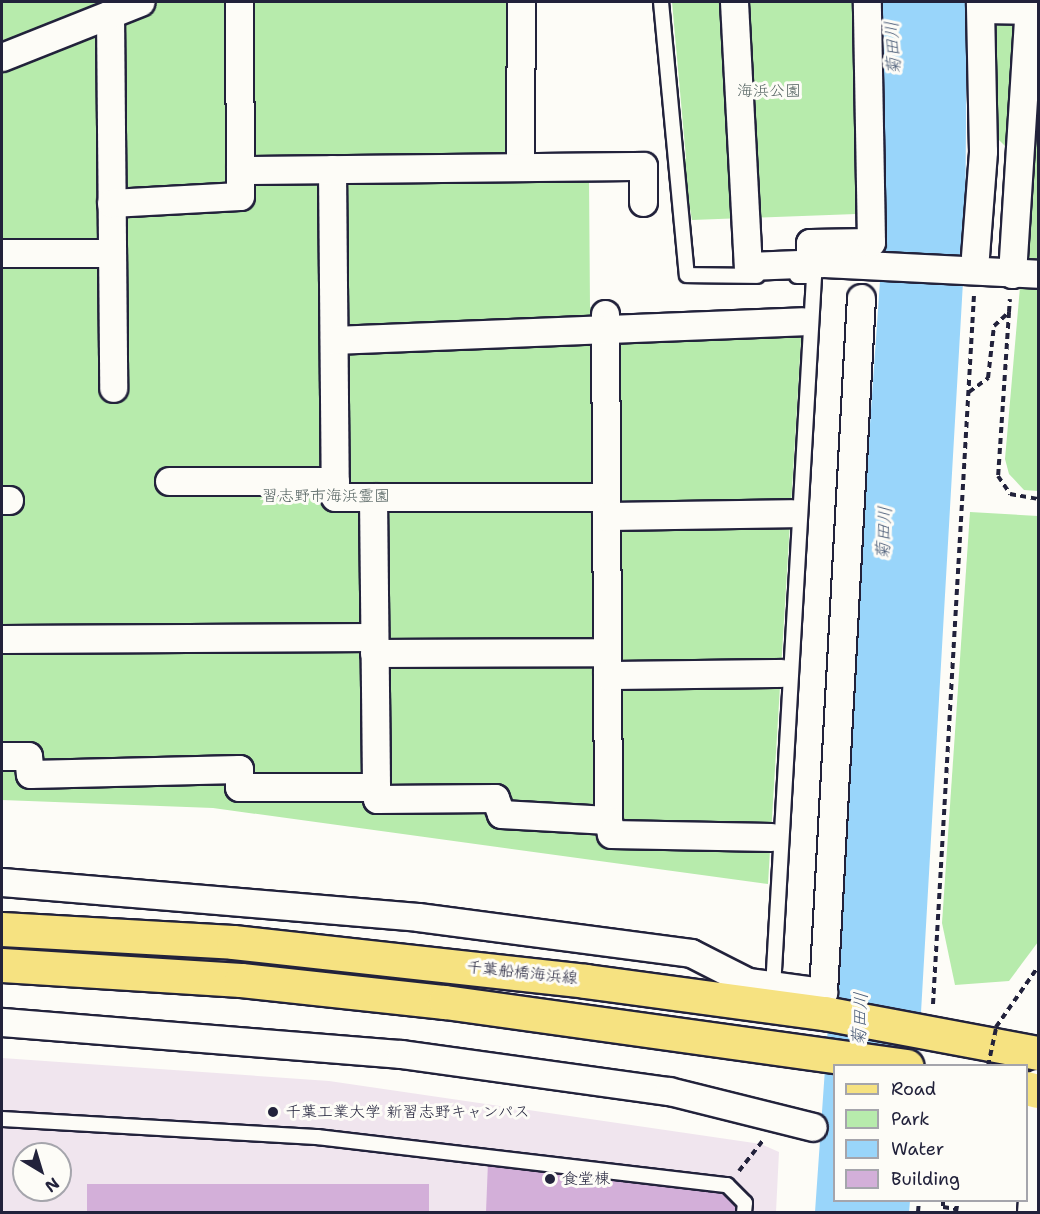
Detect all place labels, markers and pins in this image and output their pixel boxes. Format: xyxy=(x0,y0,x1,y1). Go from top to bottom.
place label: 千葉工業大学 新習志野キャンパス xyxy=(285,1102,530,1122)
marker: 千葉工業大学 新習志野キャンパス xyxy=(266,1105,280,1119)
place label: 食堂棟 xyxy=(562,1169,610,1189)
marker: 食堂棟 xyxy=(543,1172,557,1186)

